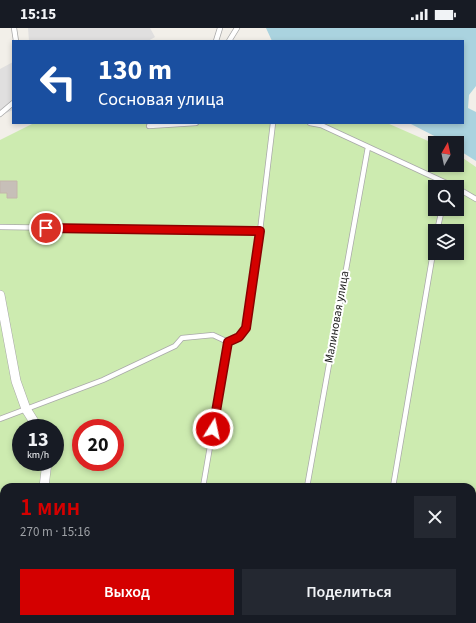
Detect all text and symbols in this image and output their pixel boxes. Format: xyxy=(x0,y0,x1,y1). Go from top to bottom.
text: 15:15 xyxy=(20,4,56,25)
text: 130 m xyxy=(98,50,172,90)
icon: left xyxy=(32,56,84,108)
text: Сосновая улица xyxy=(98,87,224,112)
north arrow xyxy=(428,136,464,172)
map controls xyxy=(428,136,464,260)
button: search xyxy=(428,180,464,216)
pin xyxy=(29,211,63,245)
icon: arrive xyxy=(35,217,57,239)
button: layers xyxy=(428,224,464,260)
street label: Малиновая улица xyxy=(321,270,353,364)
position arrow xyxy=(192,408,234,450)
speed limit sign: 20 xyxy=(72,419,124,471)
text: 13 xyxy=(27,426,49,454)
text: km/h xyxy=(27,448,49,462)
text: 1 мин xyxy=(20,490,80,525)
button: close xyxy=(414,496,456,538)
text: 270 m · 15:16 xyxy=(20,523,90,541)
button: Выход xyxy=(20,569,234,615)
button: Поделиться xyxy=(242,569,456,615)

